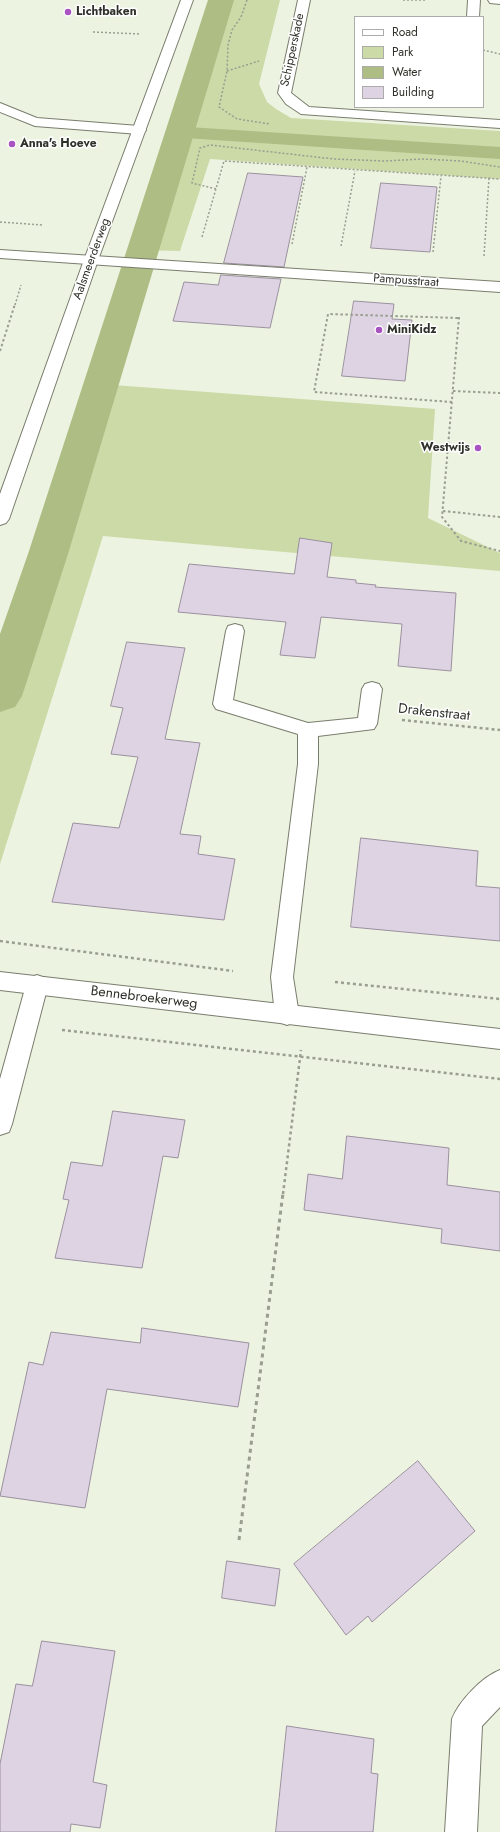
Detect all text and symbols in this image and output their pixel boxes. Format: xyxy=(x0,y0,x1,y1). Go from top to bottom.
place label: Lichtbaken xyxy=(76,5,137,19)
marker: Lichtbaken xyxy=(63,7,73,17)
street label: Schipperskade xyxy=(278,12,308,88)
legend xyxy=(354,16,484,108)
text: Road xyxy=(392,23,418,41)
text: Park xyxy=(392,43,413,61)
text: Water xyxy=(392,63,422,81)
text: Building xyxy=(392,83,434,101)
place label: Anna's Hoeve xyxy=(20,137,97,151)
marker: Anna's Hoeve xyxy=(7,139,17,149)
street label: Aalsmeerderweg xyxy=(71,216,113,302)
street label: Pampusstraat xyxy=(373,272,439,290)
place label: MiniKidz xyxy=(387,323,437,337)
marker: MiniKidz xyxy=(374,325,384,335)
place label: Westwijs xyxy=(421,441,470,455)
marker: Westwijs xyxy=(473,443,483,453)
street label: Drakenstraat xyxy=(397,701,471,725)
street label: Bennebroekerweg xyxy=(90,983,198,1013)

